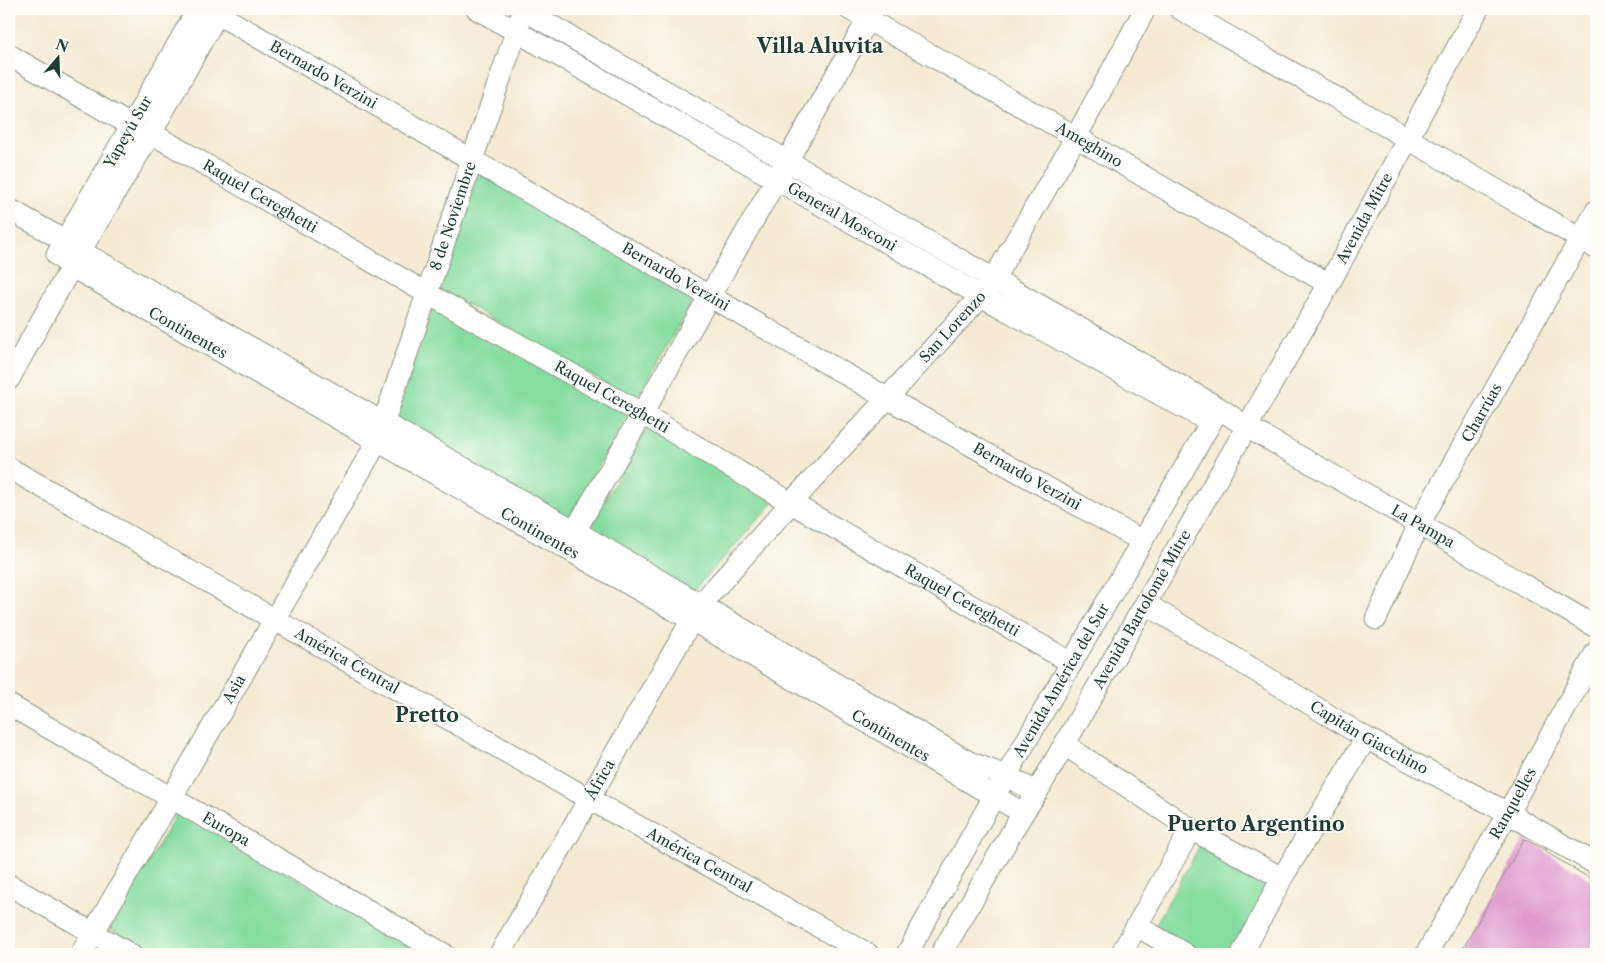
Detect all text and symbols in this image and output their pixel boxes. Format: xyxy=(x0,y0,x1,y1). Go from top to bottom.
north arrow xyxy=(32,32,82,82)
district label: Villa Aluvita xyxy=(756,34,884,58)
text: N xyxy=(54,35,71,56)
street label: Bernardo Verzini xyxy=(267,36,381,113)
street label: Yapeyú Sur xyxy=(99,92,156,172)
street label: Ameghino xyxy=(1052,117,1126,171)
street label: Raquel Cereghetti xyxy=(199,155,321,237)
street label: 8 de Noviembre xyxy=(426,159,480,273)
street label: Avenida Mitre xyxy=(1331,169,1396,268)
street label: General Mosconi xyxy=(784,178,901,255)
street label: Bernardo Verzini xyxy=(619,238,733,315)
street label: San Lorenzo xyxy=(915,287,990,366)
street label: Continentes xyxy=(145,303,231,362)
street label: Raquel Cereghetti xyxy=(551,356,673,437)
street label: Charrúas xyxy=(1457,380,1506,446)
street label: Bernardo Verzini xyxy=(970,438,1085,514)
street label: La Pampa xyxy=(1388,500,1458,552)
street label: Continentes xyxy=(497,503,583,563)
street label: Avenida Bartolomé Mitre xyxy=(1088,526,1195,693)
street label: Raquel Cereghetti xyxy=(901,560,1024,640)
street label: Avenida América del Sur xyxy=(1008,599,1113,762)
street label: América Central xyxy=(291,623,403,698)
street label: Asia xyxy=(217,671,250,708)
street label: Capitán Giacchino xyxy=(1307,696,1432,778)
district label: Pretto xyxy=(395,703,459,727)
street label: Continentes xyxy=(848,705,933,766)
street label: África xyxy=(580,756,619,804)
street label: Ranquelles xyxy=(1485,764,1540,842)
street label: Europa xyxy=(199,808,254,850)
district label: Puerto Argentino xyxy=(1167,812,1345,836)
street label: América Central xyxy=(643,823,756,897)

